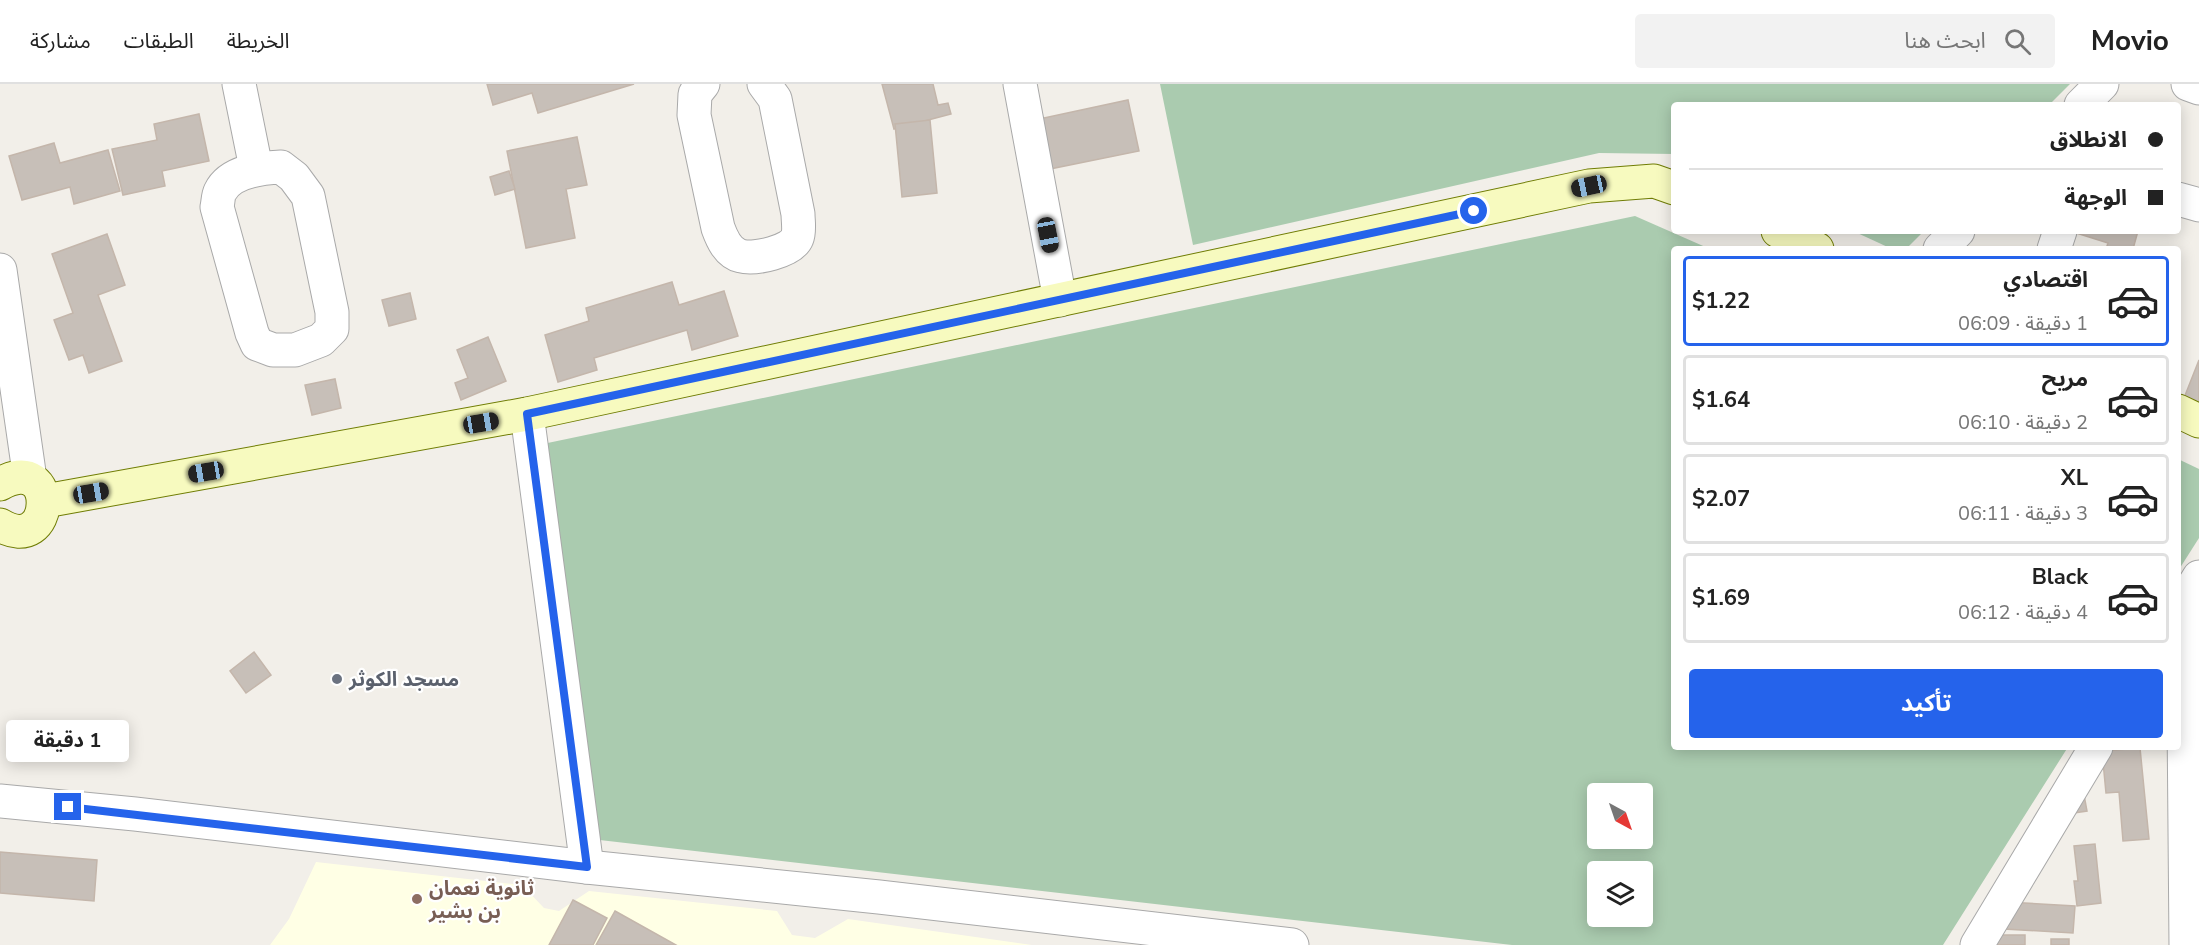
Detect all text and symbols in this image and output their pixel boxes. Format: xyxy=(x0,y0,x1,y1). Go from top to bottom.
search box xyxy=(1635,14,2055,68)
text: Movio xyxy=(2091,22,2169,60)
icon: search xyxy=(2001,25,2034,58)
text: ابحث هنا xyxy=(1904,26,1986,56)
text: مشاركة xyxy=(30,27,91,55)
text: الطبقات xyxy=(124,27,194,55)
text: الخريطة xyxy=(227,27,290,55)
text: الانطلاق xyxy=(2050,125,2127,155)
car xyxy=(1570,173,1608,199)
text: الوجهة xyxy=(2064,183,2127,213)
route start xyxy=(1460,197,1487,224)
car xyxy=(1036,216,1060,254)
text: اقتصادي xyxy=(2003,265,2088,295)
icon: car xyxy=(2106,274,2160,328)
text: $1.22 xyxy=(1692,286,1750,316)
text: 1 دقيقة · 06:09 xyxy=(1958,310,2088,337)
text: مريح xyxy=(2042,364,2088,394)
icon: car xyxy=(2106,373,2160,427)
text: $1.64 xyxy=(1692,385,1750,415)
text: 2 دقيقة · 06:10 xyxy=(1958,409,2088,436)
car xyxy=(462,411,500,435)
car xyxy=(187,460,225,484)
text: XL xyxy=(2061,463,2088,493)
icon: car xyxy=(2106,472,2160,526)
car xyxy=(72,481,110,505)
text: $2.07 xyxy=(1692,484,1750,514)
text: 3 دقيقة · 06:11 xyxy=(1958,500,2088,527)
text: Black xyxy=(2032,562,2088,592)
icon: car xyxy=(2106,571,2160,625)
text: $1.69 xyxy=(1692,583,1750,613)
text: 4 دقيقة · 06:12 xyxy=(1958,599,2088,626)
place label: مسجد الكوثر xyxy=(348,666,459,693)
button: تأكيد xyxy=(1689,669,2163,738)
marker: مسجد الكوثر xyxy=(330,672,344,686)
callout: 1 دقيقة xyxy=(7,720,130,762)
text: 1 دقيقة xyxy=(34,727,101,754)
north arrow xyxy=(1587,783,1653,849)
map controls xyxy=(1587,783,1653,927)
route end xyxy=(54,793,81,820)
button: layers xyxy=(1587,861,1653,927)
place label: ثانوية نعمان بن بشير xyxy=(428,875,534,925)
marker: ثانوية نعمان بن بشير xyxy=(410,892,424,906)

